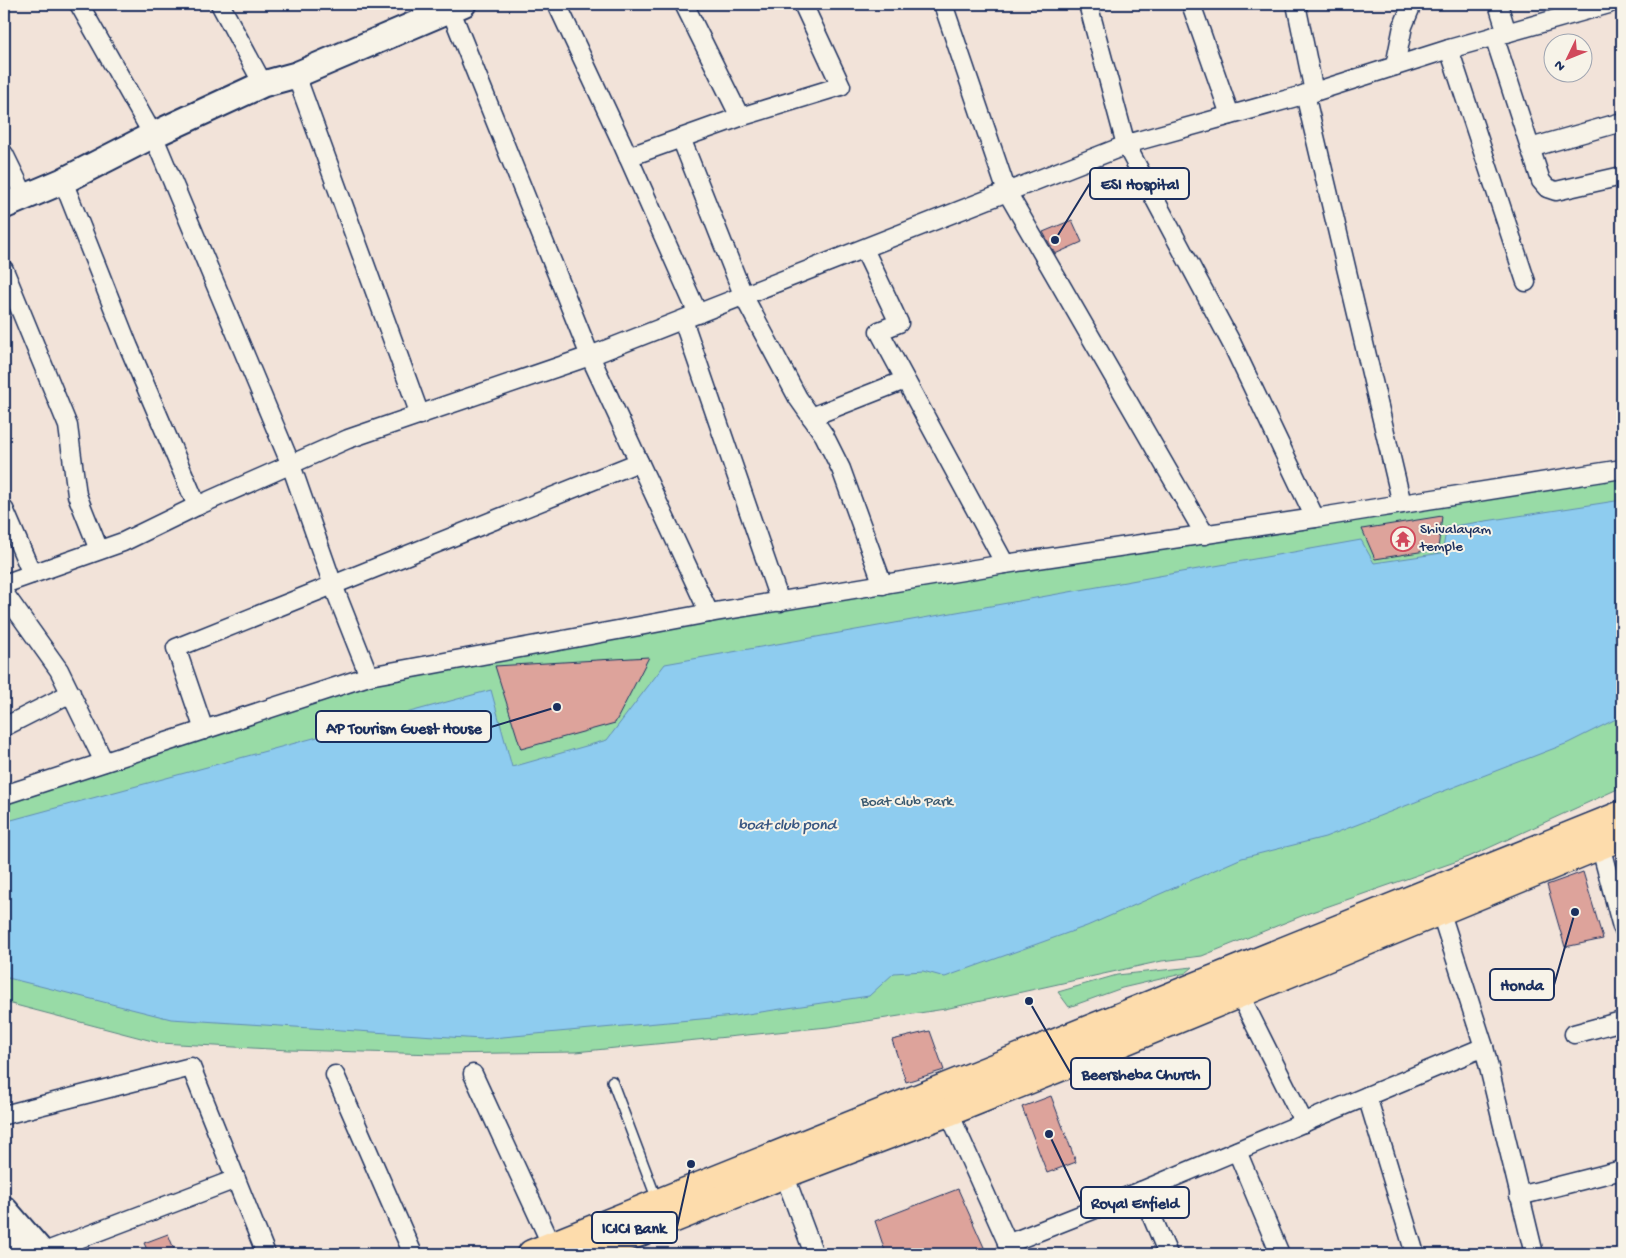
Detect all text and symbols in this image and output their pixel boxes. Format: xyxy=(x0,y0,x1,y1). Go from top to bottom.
north arrow xyxy=(1544,32,1594,82)
text: N xyxy=(1551,56,1570,74)
callout: ESI Hospital xyxy=(1090,168,1189,199)
text: ESI Hospital xyxy=(1101,177,1180,196)
place label: Shivalayam temple xyxy=(1419,521,1492,556)
temple icon: Shivalayam temple xyxy=(1390,526,1416,552)
callout: AP Tourism Guest House xyxy=(316,711,491,742)
text: AP Tourism Guest House xyxy=(325,721,482,740)
park label: Boat Club Park xyxy=(860,793,954,811)
water label: boat club pond xyxy=(738,817,838,836)
callout: Honda xyxy=(1490,969,1554,1000)
text: Honda xyxy=(1500,978,1545,997)
callout: Beersheba Church xyxy=(1071,1058,1210,1089)
text: Beersheba Church xyxy=(1081,1067,1201,1086)
callout: Royal Enfield xyxy=(1081,1187,1189,1218)
text: Royal Enfield xyxy=(1090,1195,1181,1215)
callout: ICICI Bank xyxy=(592,1212,677,1243)
text: ICICI Bank xyxy=(602,1221,668,1240)

